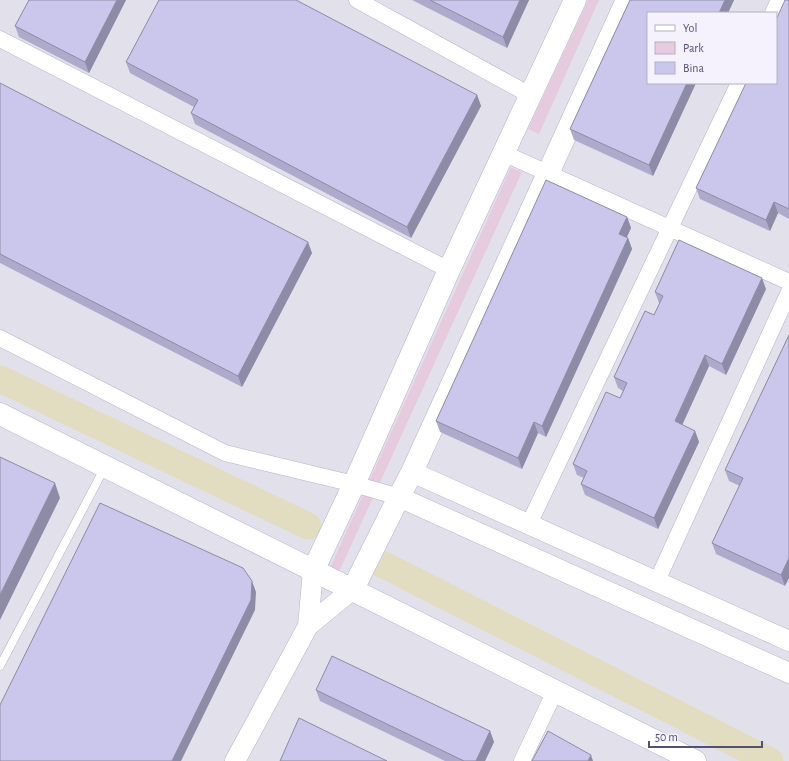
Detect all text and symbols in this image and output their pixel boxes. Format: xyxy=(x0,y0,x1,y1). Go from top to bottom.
legend xyxy=(647,12,777,84)
text: Yol xyxy=(683,22,697,34)
text: Park xyxy=(683,42,704,54)
text: Bina xyxy=(683,62,705,74)
scale bar xyxy=(649,723,762,749)
text: 50 m xyxy=(655,731,678,743)

